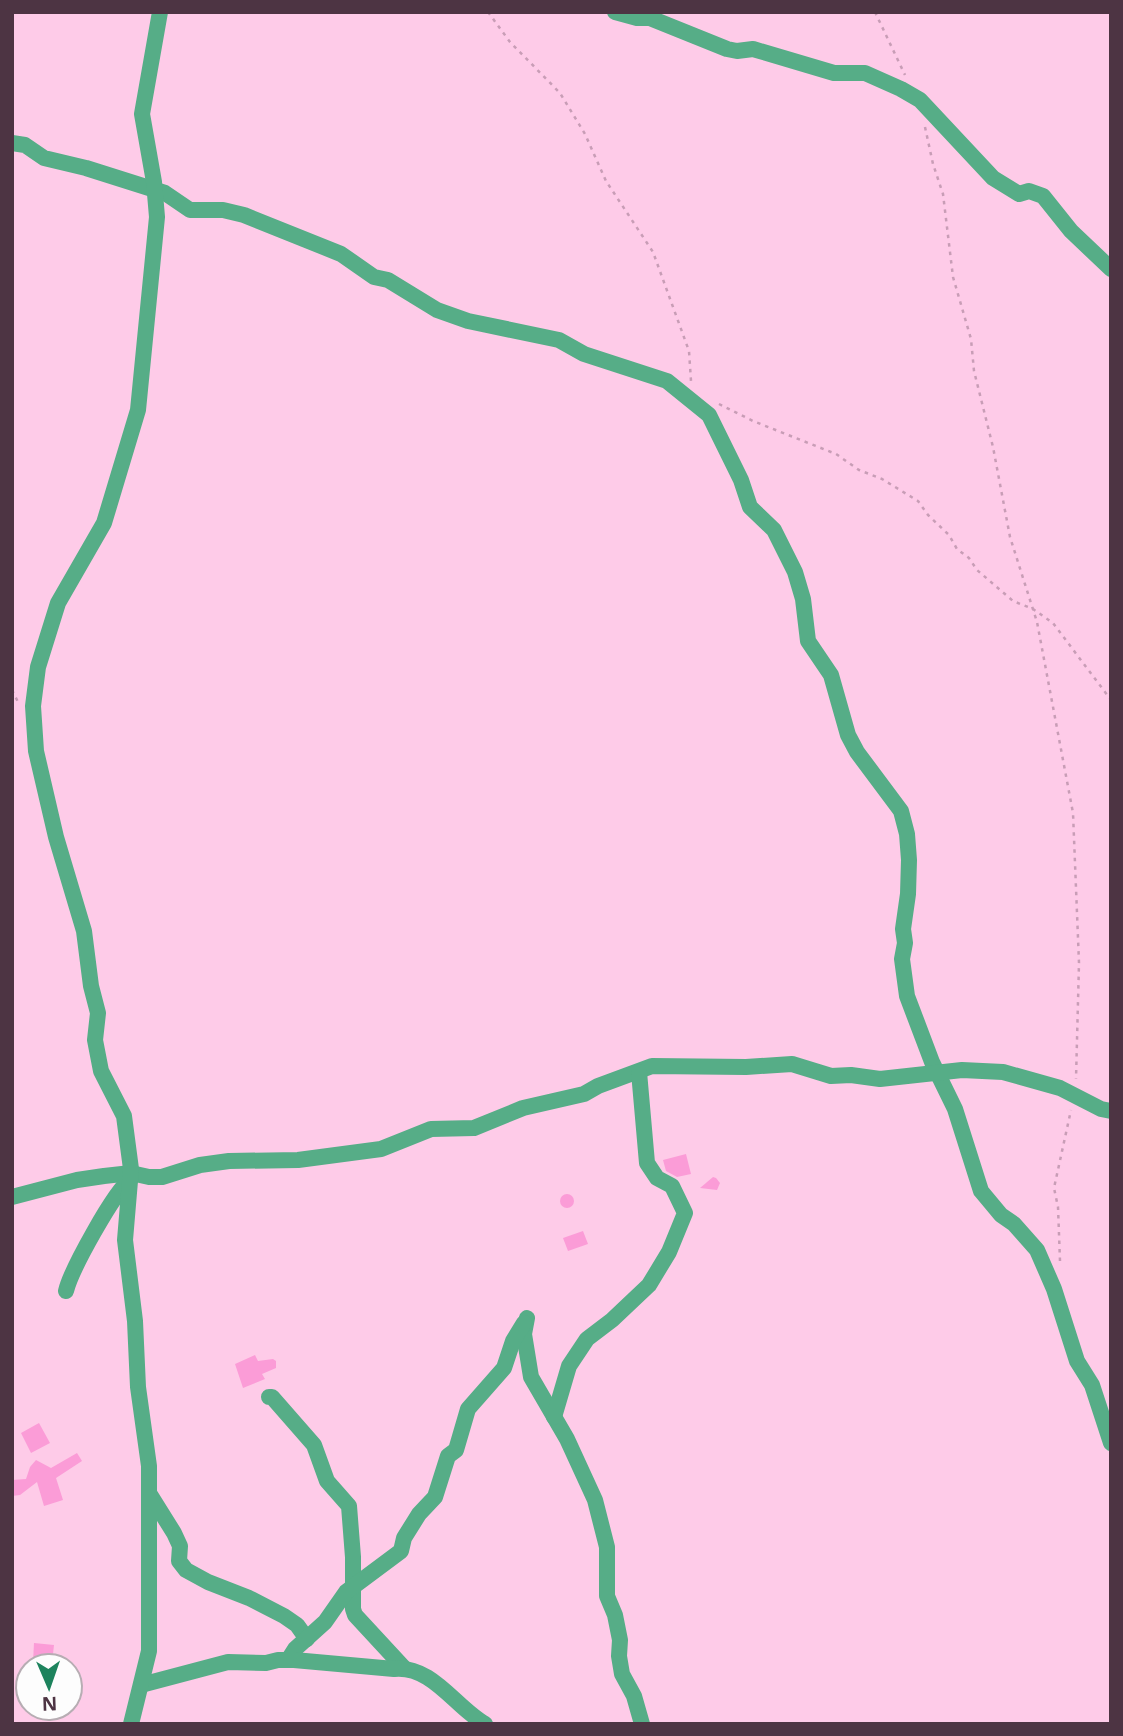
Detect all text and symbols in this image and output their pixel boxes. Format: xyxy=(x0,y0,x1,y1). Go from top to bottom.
north arrow xyxy=(14,1652,84,1722)
text: N xyxy=(41,1691,58,1717)

